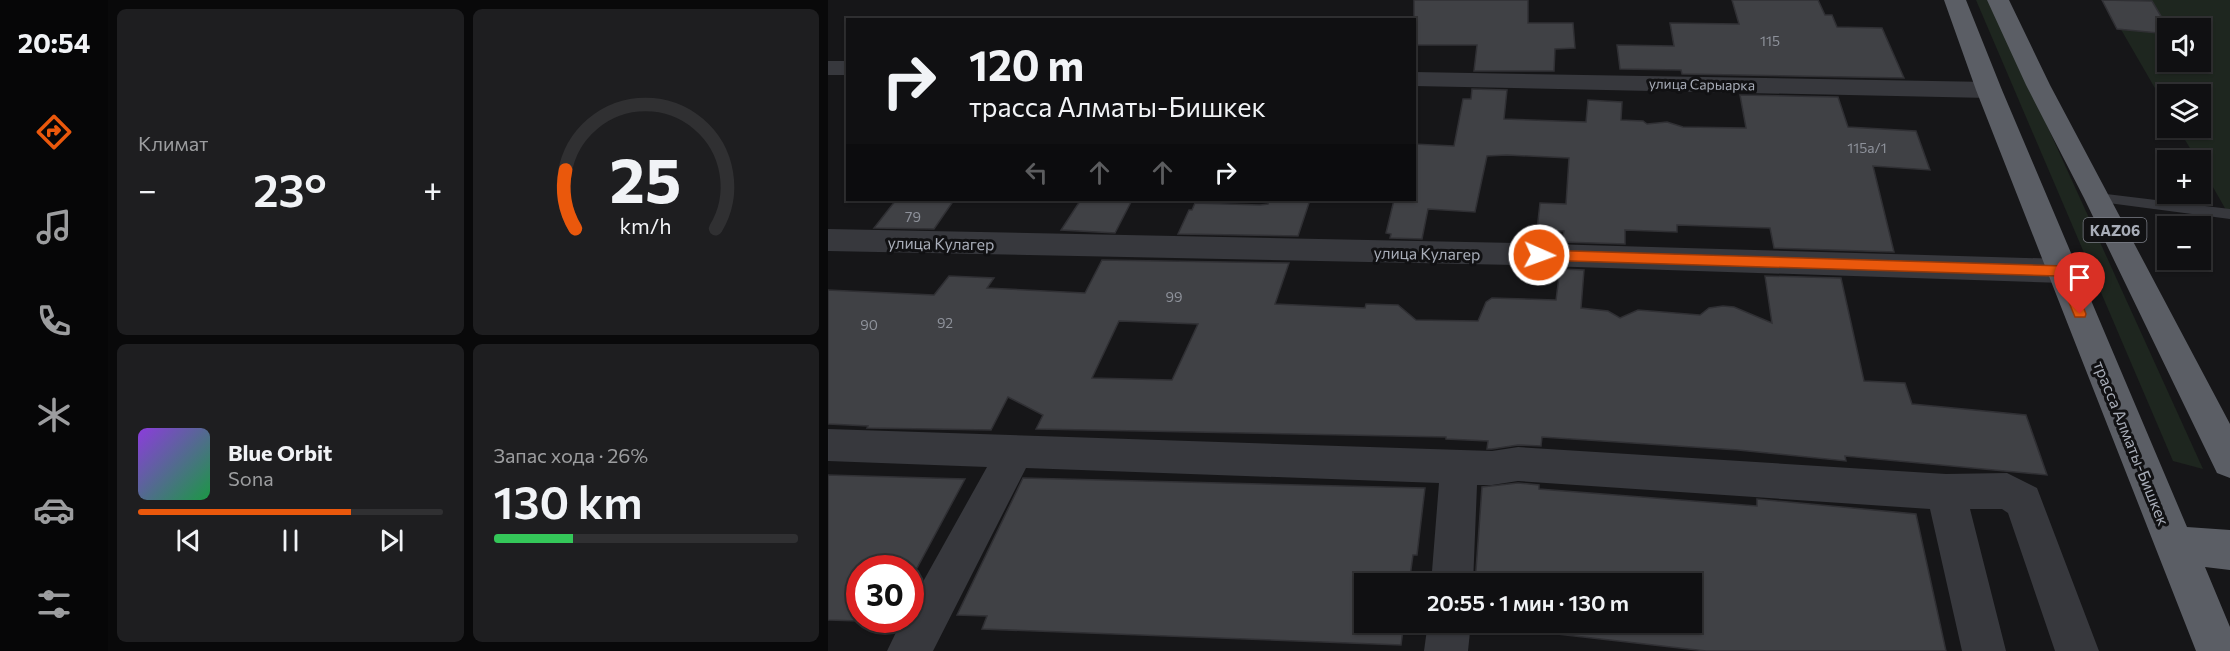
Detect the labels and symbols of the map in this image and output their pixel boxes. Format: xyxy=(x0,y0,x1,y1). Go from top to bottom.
house number: 115 xyxy=(1760,32,1780,49)
street label: улица Сарыарка xyxy=(1649,75,1755,93)
house number: 115а/1 xyxy=(1847,139,1887,156)
house number: 79 xyxy=(905,208,921,225)
road number: KАZ06 xyxy=(2084,218,2146,242)
position arrow xyxy=(1507,223,1571,287)
street label: улица Кулагер xyxy=(887,233,995,253)
street label: улица Кулагер xyxy=(1373,243,1481,263)
pin xyxy=(2054,252,2105,314)
house number: 99 xyxy=(1166,288,1183,305)
house number: 92 xyxy=(937,314,953,331)
house number: 90 xyxy=(860,316,878,333)
street label: трасса Алматы-Бишкек xyxy=(2090,358,2174,529)
speed limit sign: 30 xyxy=(846,555,924,633)

